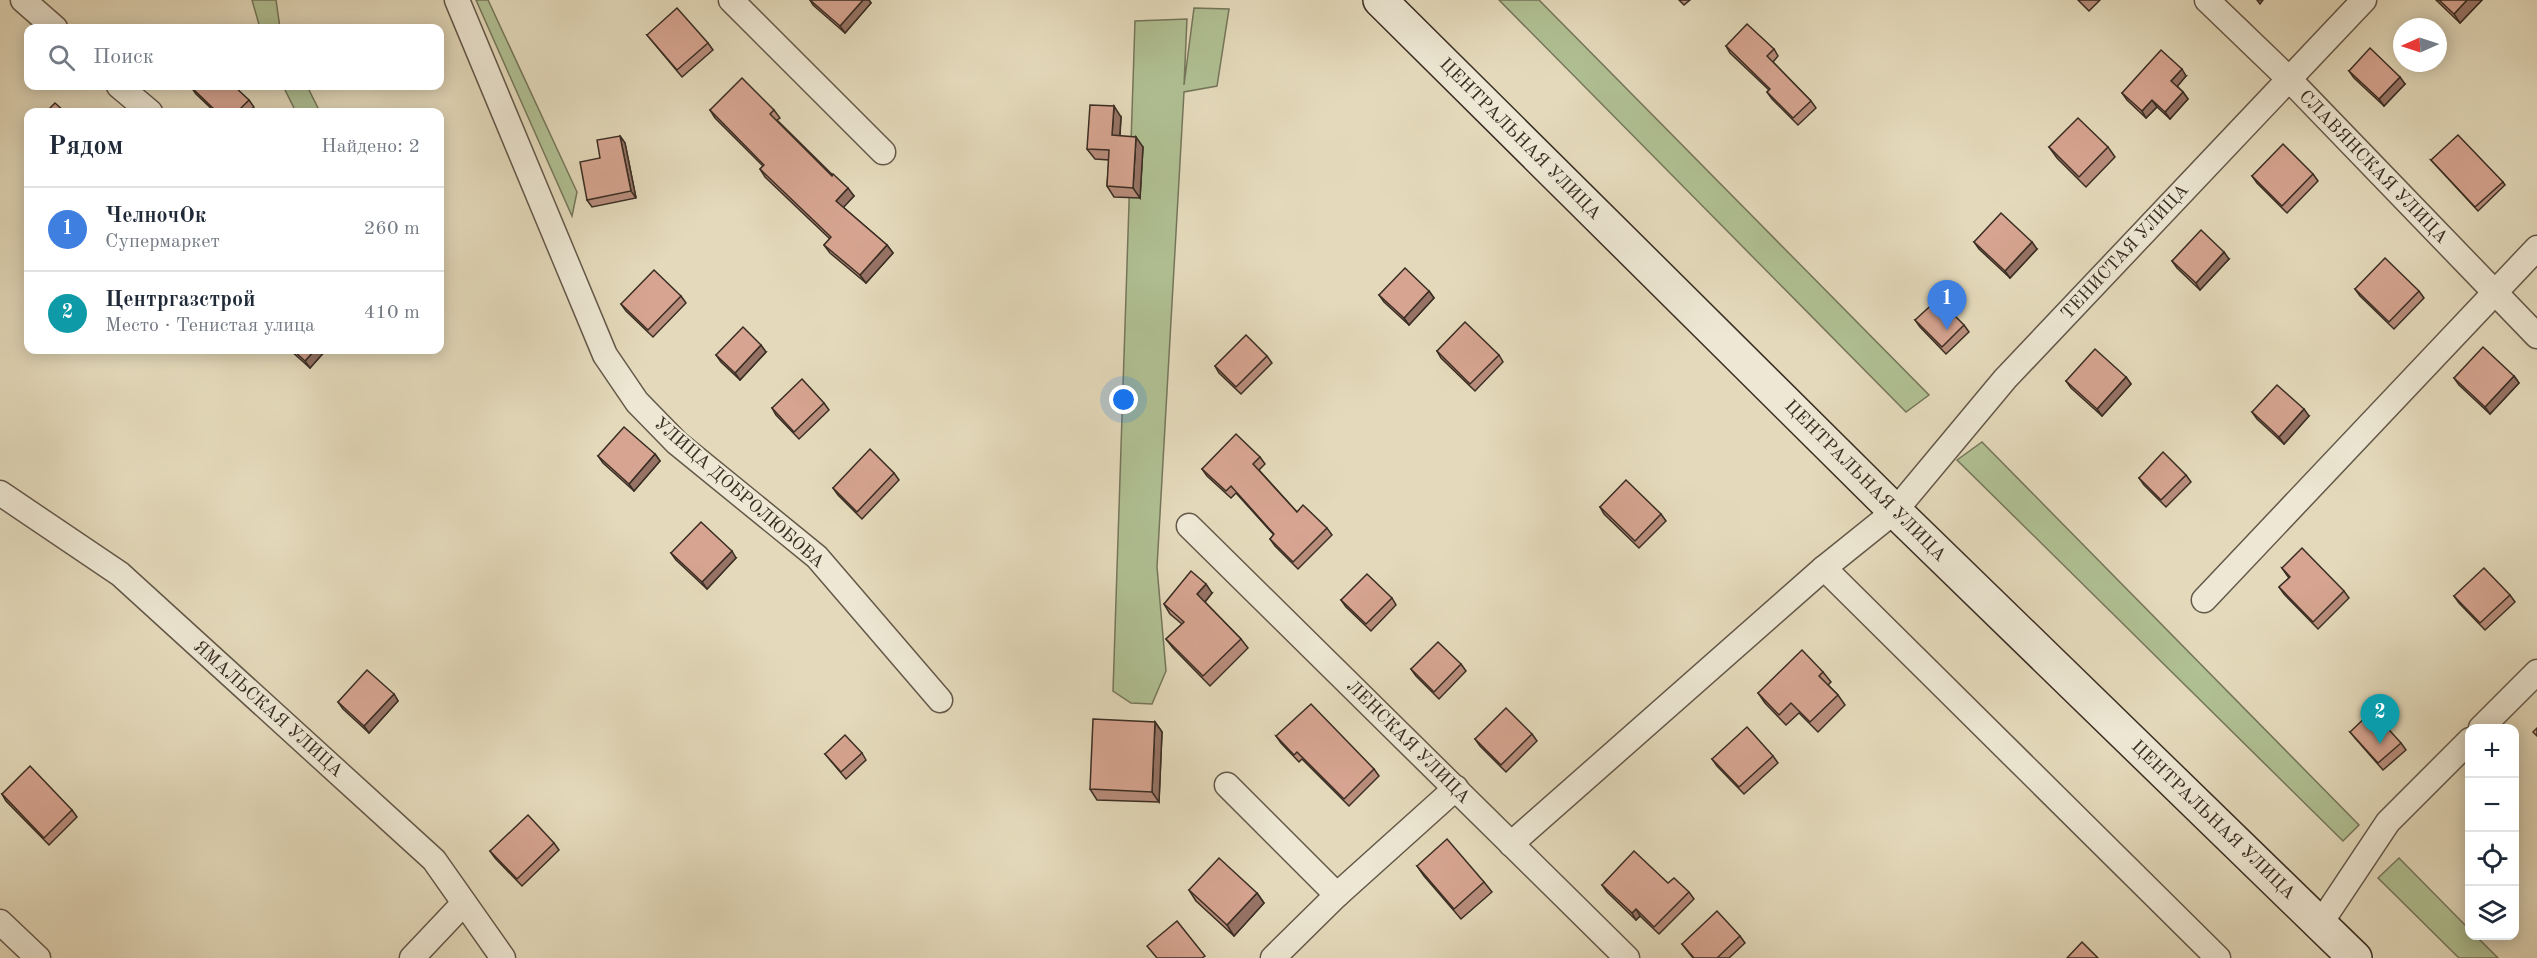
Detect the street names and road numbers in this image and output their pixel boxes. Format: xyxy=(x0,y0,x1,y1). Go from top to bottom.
street label: ЦЕНТРАЛЬНАЯ УЛИЦА xyxy=(1436,55,1604,223)
street label: СЛАВЯНСКАЯ УЛИЦА xyxy=(2295,87,2451,247)
street label: ТЕНИСТАЯ УЛИЦА xyxy=(2058,181,2192,323)
street label: ЦЕНТРАЛЬНАЯ УЛИЦА xyxy=(1781,397,1949,565)
street label: УЛИЦА ДОБРОЛЮБОВА xyxy=(650,414,828,572)
street label: ЯМАЛЬСКАЯ УЛИЦА xyxy=(190,637,346,781)
street label: ЛЕНСКАЯ УЛИЦА xyxy=(1343,677,1473,807)
street label: ЦЕНТРАЛЬНАЯ УЛИЦА xyxy=(2128,737,2298,903)

